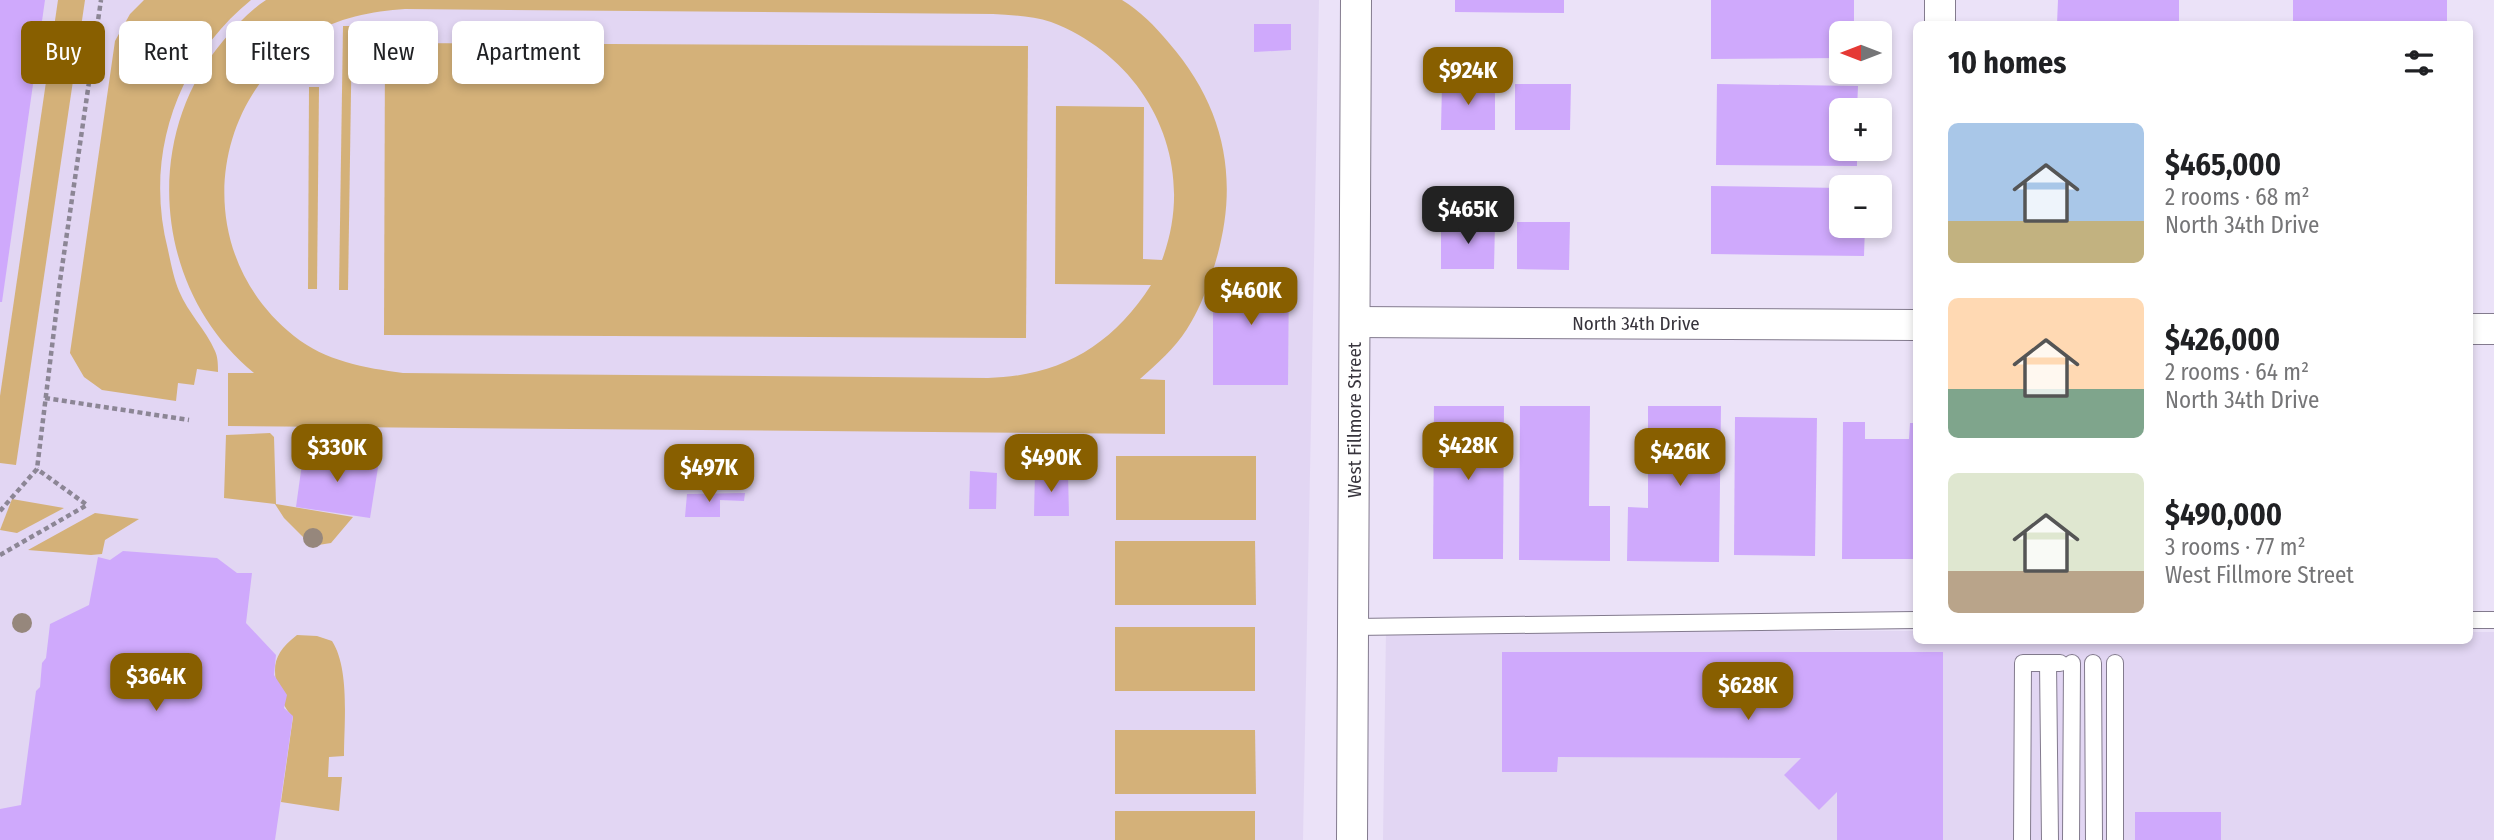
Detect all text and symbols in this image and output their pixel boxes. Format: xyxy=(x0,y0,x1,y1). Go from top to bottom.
chip: Buy xyxy=(21,21,105,84)
chip: Rent xyxy=(119,21,212,84)
chip: Filters xyxy=(226,21,334,84)
chip: New xyxy=(348,21,438,84)
chip: Apartment xyxy=(452,21,604,84)
north arrow xyxy=(1829,21,1892,84)
map controls xyxy=(1829,21,1892,238)
icon: filters xyxy=(2400,44,2438,82)
text: 10 homes xyxy=(1948,45,2066,81)
pin: $924K xyxy=(1419,48,1517,107)
text: $924K xyxy=(1439,56,1497,84)
button: + xyxy=(1829,98,1892,161)
text: $465,000 xyxy=(2165,147,2281,183)
icon: home xyxy=(2004,151,2088,235)
button: − xyxy=(1829,175,1892,238)
text: 2 rooms · 68 m² xyxy=(2165,183,2310,211)
pin: $465K xyxy=(1419,187,1517,246)
text: $465K xyxy=(1438,195,1498,223)
text: North 34th Drive xyxy=(2165,211,2319,239)
pin: $460K xyxy=(1202,268,1300,327)
text: $460K xyxy=(1220,276,1282,304)
street label: North 34th Drive xyxy=(1572,312,1700,335)
text: $426,000 xyxy=(2165,322,2280,358)
icon: home xyxy=(2004,326,2088,410)
street label: West Fillmore Street xyxy=(1343,341,1366,498)
text: 2 rooms · 64 m² xyxy=(2165,358,2309,386)
text: North 34th Drive xyxy=(2165,386,2319,414)
pin: $428K xyxy=(1419,422,1517,482)
pin: $330K xyxy=(288,424,386,484)
pin: $426K xyxy=(1631,428,1729,488)
text: $428K xyxy=(1438,431,1498,459)
text: $330K xyxy=(307,433,367,461)
pin: $490K xyxy=(1002,434,1100,494)
text: $426K xyxy=(1650,437,1710,465)
text: $490K xyxy=(1021,443,1081,471)
pin: $497K xyxy=(660,444,758,504)
text: $497K xyxy=(680,453,738,481)
text: $490,000 xyxy=(2165,497,2282,533)
icon: home xyxy=(2004,501,2088,585)
text: 3 rooms · 77 m² xyxy=(2165,533,2306,561)
text: West Fillmore Street xyxy=(2165,561,2354,589)
pin: $364K xyxy=(107,654,205,713)
text: $364K xyxy=(126,662,186,690)
pin: $628K xyxy=(1699,662,1797,722)
text: $628K xyxy=(1718,671,1778,699)

